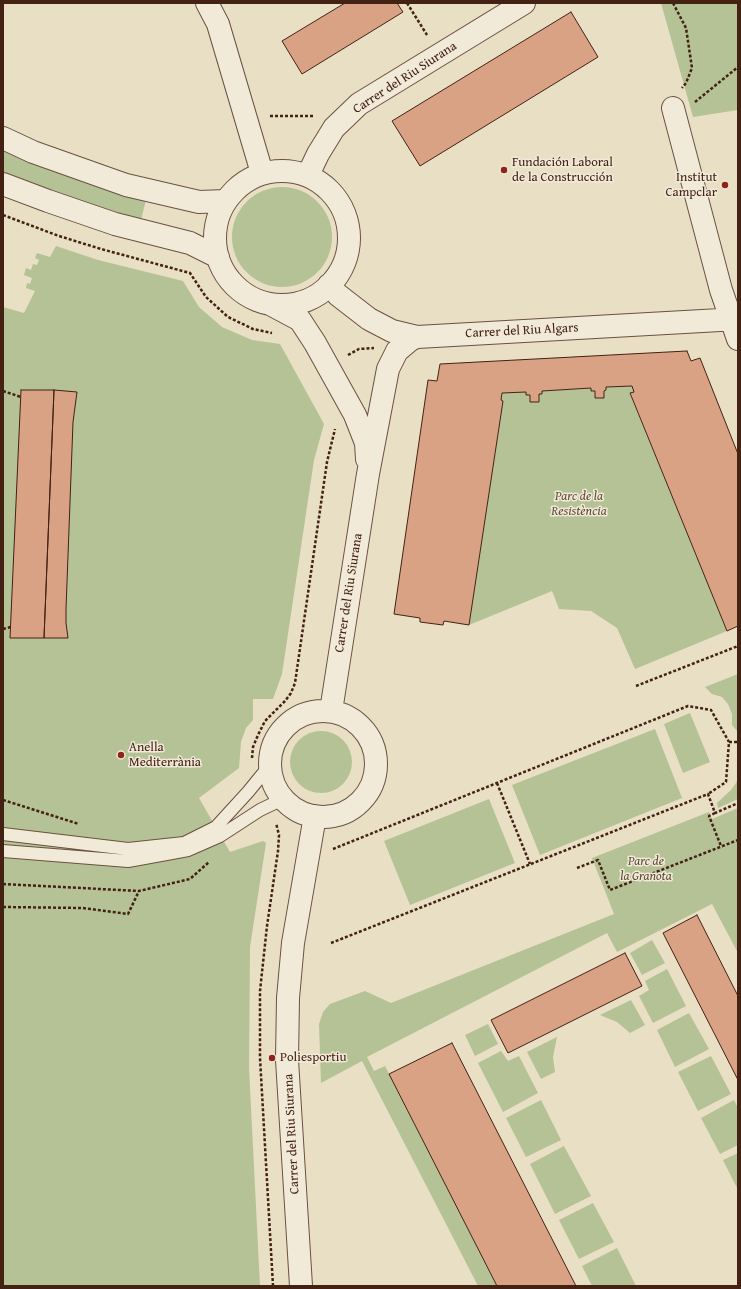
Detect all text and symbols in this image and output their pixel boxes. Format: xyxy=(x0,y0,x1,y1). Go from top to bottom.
street label: Carrer del Riu Siurana xyxy=(350,39,460,117)
place label: Fundación Laboral de la Construcción xyxy=(512,155,613,186)
marker: Fundación Laboral de la Construcción xyxy=(499,165,509,175)
place label: Institut Campclar xyxy=(665,170,717,201)
marker: Institut Campclar xyxy=(720,180,730,190)
street label: Carrer del Riu Algars xyxy=(465,320,579,342)
park label: Parc de la Resistència xyxy=(551,489,607,520)
street label: Carrer del Riu Siurana xyxy=(332,532,366,654)
place label: Anella Mediterrània xyxy=(129,740,201,771)
marker: Anella Mediterrània xyxy=(116,750,126,760)
park label: Parc de la Granota xyxy=(620,854,672,885)
place label: Poliesportiu xyxy=(280,1050,346,1066)
marker: Poliesportiu xyxy=(267,1053,277,1063)
street label: Carrer del Riu Siurana xyxy=(281,1073,303,1195)

